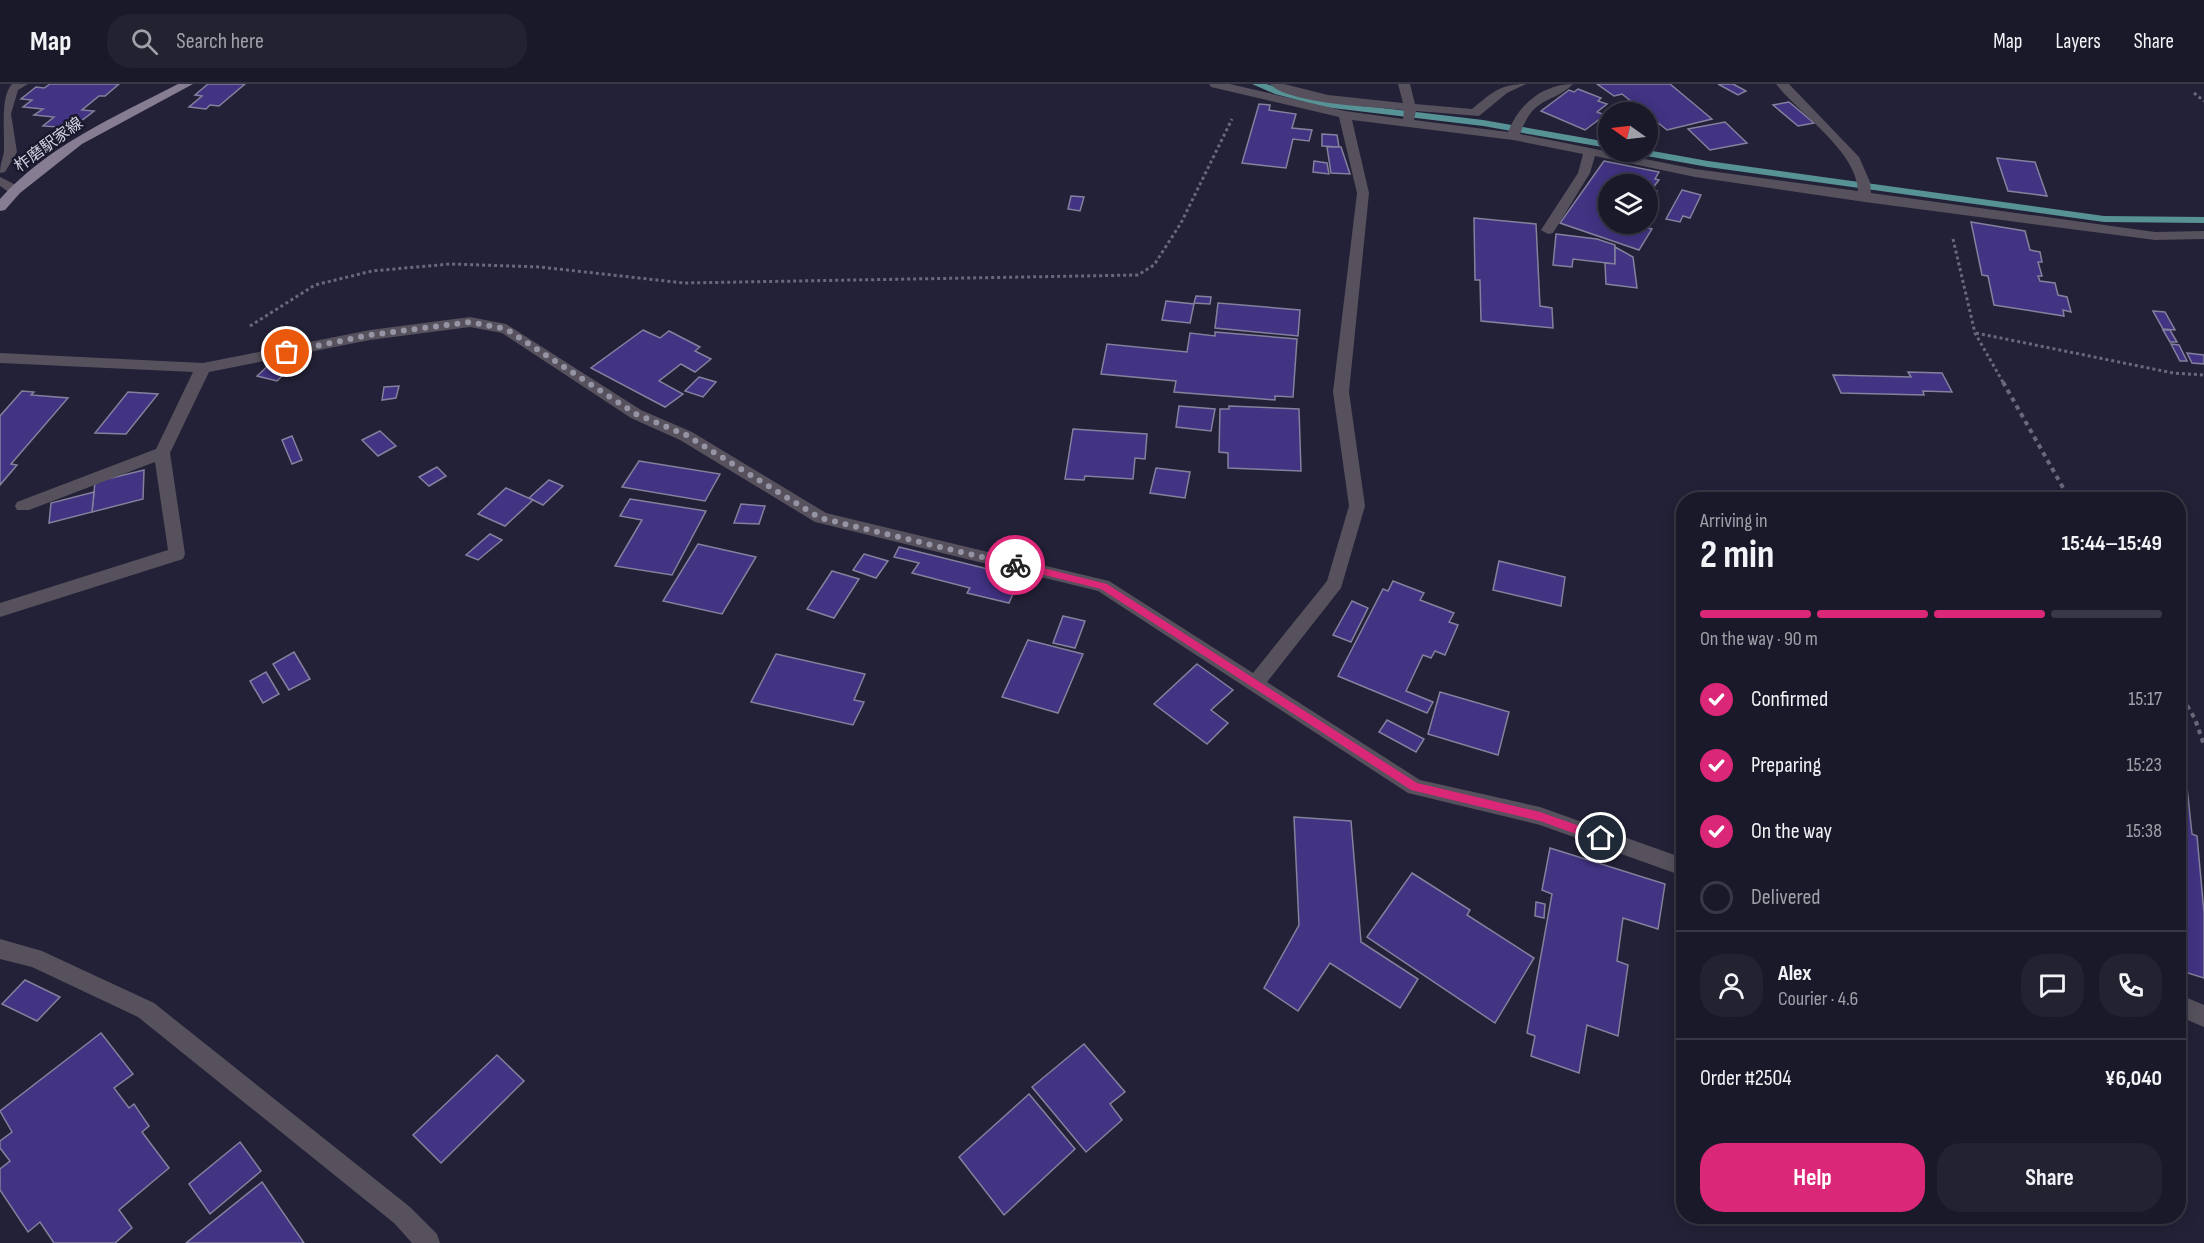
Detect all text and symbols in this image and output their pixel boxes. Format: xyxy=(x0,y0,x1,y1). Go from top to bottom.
search box xyxy=(107,14,527,68)
text: Map xyxy=(30,25,71,58)
icon: search xyxy=(128,25,161,58)
text: Search here xyxy=(176,28,264,55)
text: Map xyxy=(1993,29,2022,54)
text: Layers xyxy=(2055,29,2101,54)
text: Share xyxy=(2134,29,2174,54)
north arrow xyxy=(1598,102,1658,162)
map controls xyxy=(1598,102,1658,234)
street label: 柞磨駅家線 xyxy=(11,114,87,176)
button: layers xyxy=(1598,174,1658,234)
pin xyxy=(261,326,312,377)
icon: bag xyxy=(270,335,303,368)
text: Arriving in xyxy=(1700,509,1768,533)
text: 15:44–15:49 xyxy=(2062,530,2162,557)
text: 2 min xyxy=(1700,532,1774,579)
courier xyxy=(985,535,1045,595)
icon: bike xyxy=(999,549,1032,582)
text: On the way · 90 m xyxy=(1700,627,1818,651)
icon: check xyxy=(1700,683,1733,716)
text: Confirmed xyxy=(1751,686,1828,713)
text: 15:17 xyxy=(2128,687,2162,711)
icon: check xyxy=(1700,749,1733,782)
text: Preparing xyxy=(1751,752,1821,779)
text: 15:23 xyxy=(2127,753,2162,777)
pin xyxy=(1575,812,1626,863)
icon: check xyxy=(1700,815,1733,848)
text: On the way xyxy=(1751,818,1832,845)
text: 15:38 xyxy=(2126,819,2162,843)
icon: home xyxy=(1584,821,1617,854)
text: Delivered xyxy=(1751,884,1820,911)
button: person xyxy=(1700,954,1763,1017)
button: chat xyxy=(2021,954,2084,1017)
button: phone xyxy=(2099,954,2162,1017)
text: Alex xyxy=(1778,960,1811,987)
text: Courier · 4.6 xyxy=(1778,987,1858,1011)
text: Order #2504 xyxy=(1700,1065,1792,1092)
text: ¥6,040 xyxy=(2105,1065,2162,1092)
button: Help xyxy=(1700,1143,1925,1212)
button: Share xyxy=(1937,1143,2162,1212)

